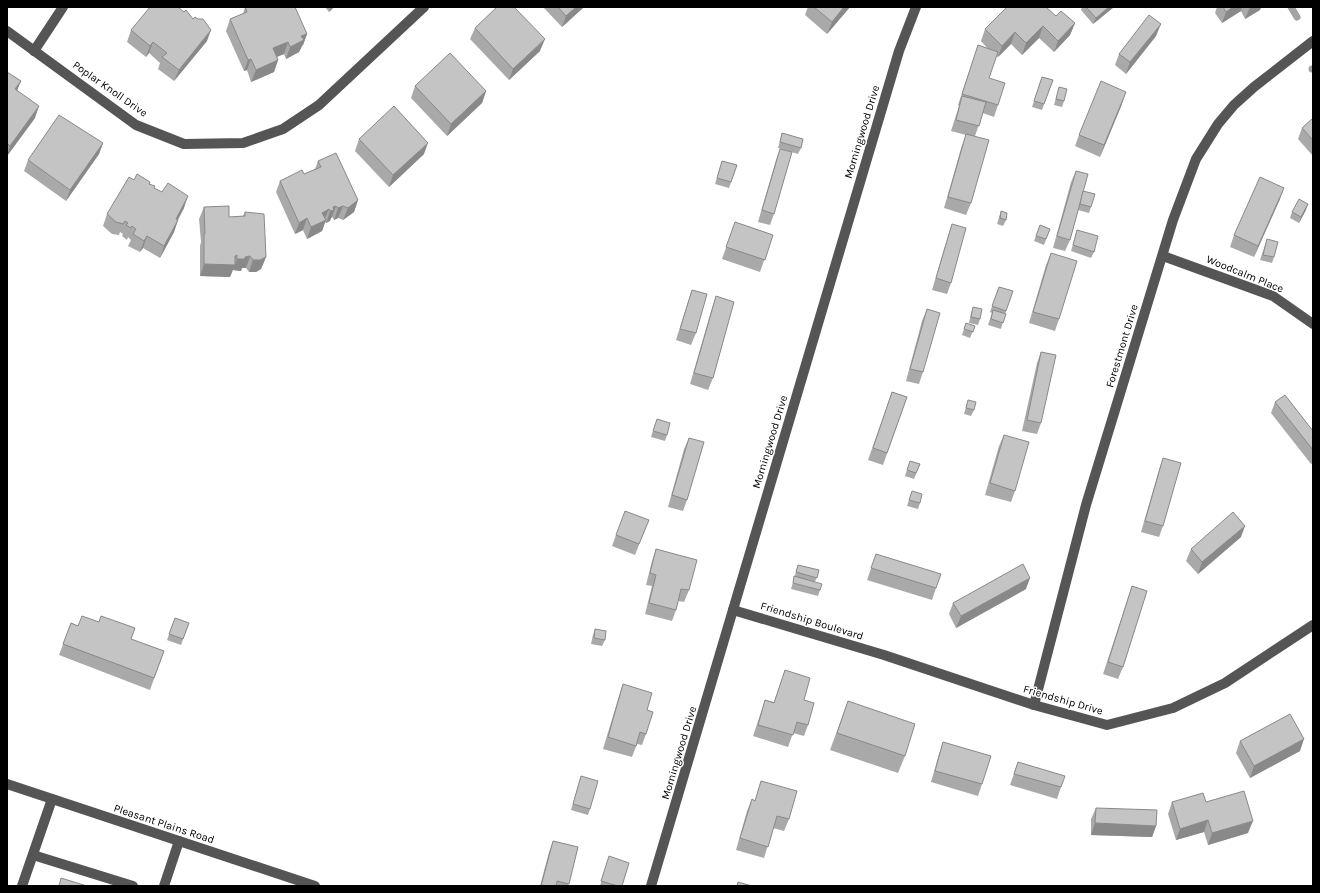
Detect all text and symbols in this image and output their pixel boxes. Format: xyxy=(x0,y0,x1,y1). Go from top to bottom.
street label: Poplar Knoll Drive xyxy=(70,58,150,120)
street label: Morningwood Drive xyxy=(842,83,882,180)
street label: Woodcalm Place xyxy=(1204,253,1286,296)
street label: Forestmont Drive xyxy=(1103,302,1141,389)
street label: Morningwood Drive xyxy=(750,393,790,490)
street label: Friendship Boulevard xyxy=(759,599,865,643)
street label: Friendship Drive xyxy=(1022,682,1105,718)
street label: Morningwood Drive xyxy=(659,704,699,801)
street label: Pleasant Plains Road xyxy=(112,802,216,846)

